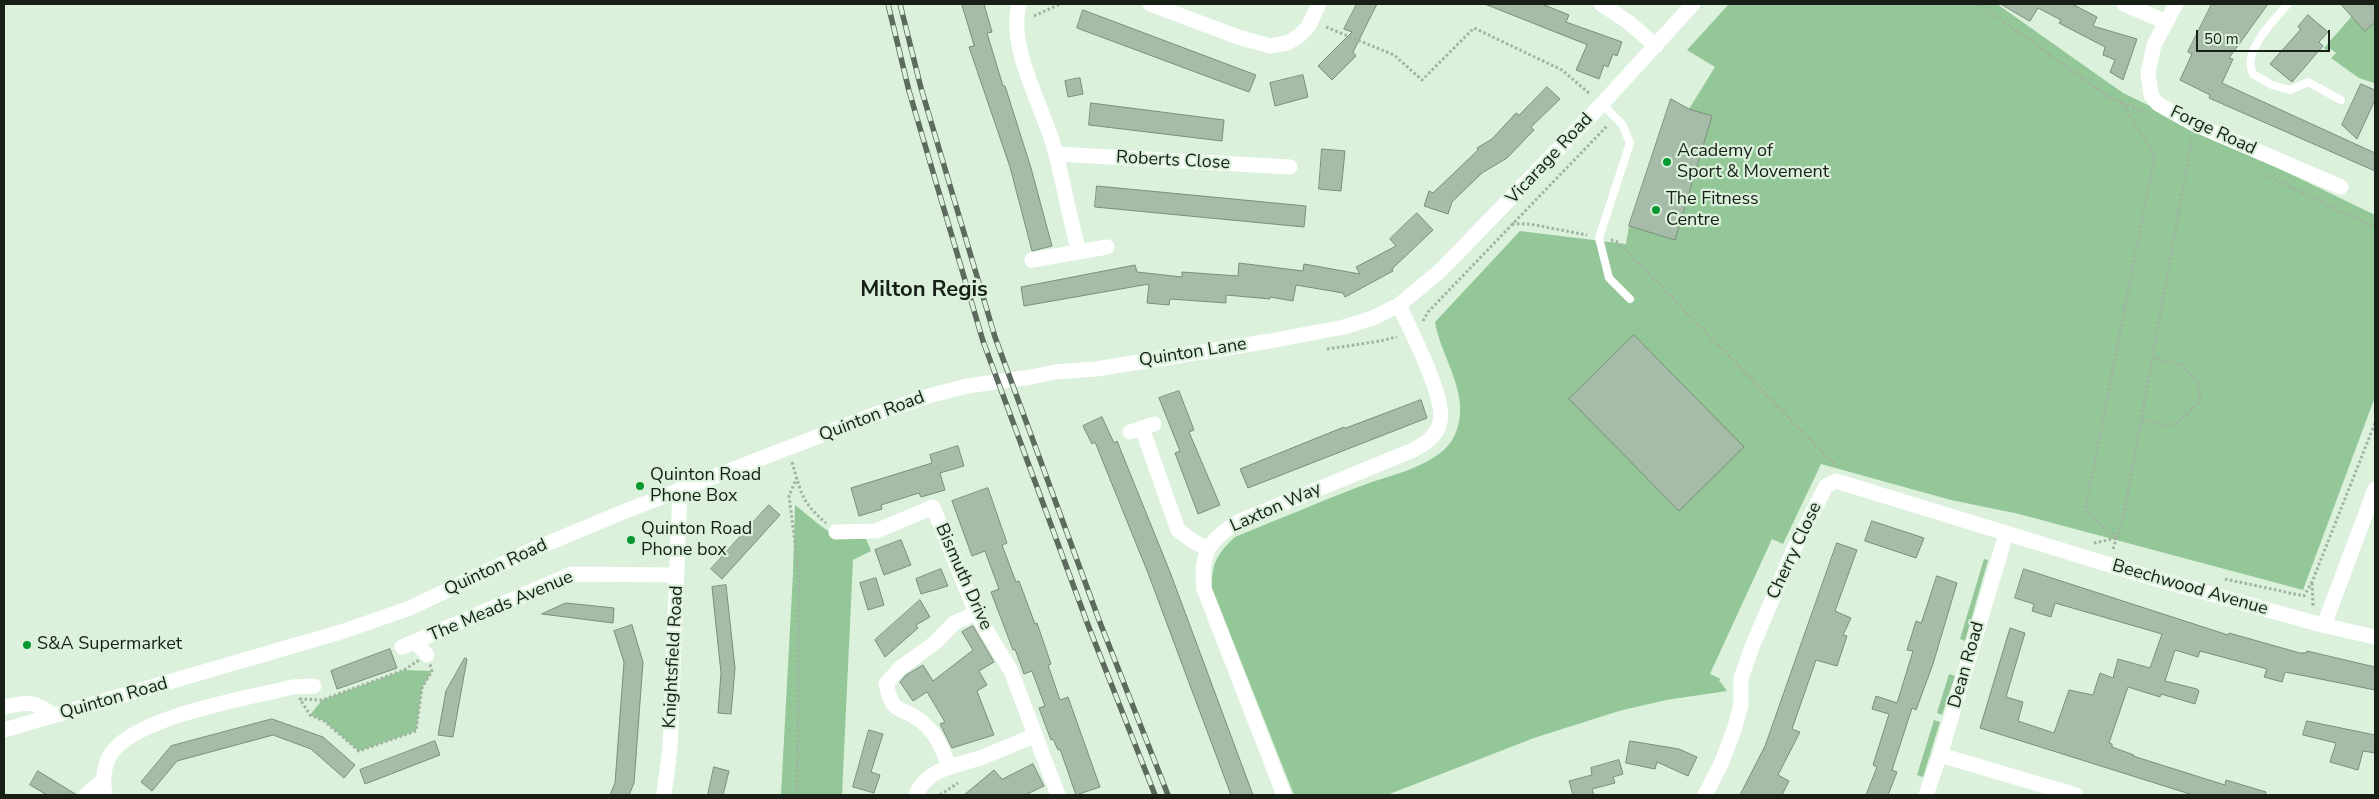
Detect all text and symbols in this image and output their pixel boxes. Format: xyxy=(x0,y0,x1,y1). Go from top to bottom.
scale bar xyxy=(2199,20,2333,52)
text: 50 m xyxy=(2204,29,2239,49)
street label: Forge Road xyxy=(2167,102,2259,160)
street label: Vicarage Road xyxy=(1502,109,1598,209)
place label: Academy of Sport & Movement xyxy=(1677,141,1829,183)
street label: Roberts Close xyxy=(1116,147,1230,175)
marker: Academy of Sport & Movement xyxy=(1661,156,1673,168)
place label: The Fitness Centre xyxy=(1666,189,1759,232)
marker: The Fitness Centre xyxy=(1650,204,1662,216)
district label: Milton Regis xyxy=(860,278,988,304)
street label: Quinton Lane xyxy=(1138,334,1248,372)
street label: Quinton Road xyxy=(816,387,928,447)
place label: Quinton Road Phone Box xyxy=(650,465,761,508)
street label: Laxton Way xyxy=(1227,478,1325,538)
marker: Quinton Road Phone Box xyxy=(634,480,646,492)
street label: Cherry Close xyxy=(1763,499,1827,603)
place label: Quinton Road Phone box xyxy=(641,519,752,562)
street label: Bismuth Drive xyxy=(930,520,996,634)
marker: Quinton Road Phone box xyxy=(625,534,637,546)
street label: Quinton Road xyxy=(441,535,551,601)
street label: Beechwood Avenue xyxy=(2110,555,2270,621)
street label: The Meads Avenue xyxy=(426,567,576,647)
street label: Knightsfield Road xyxy=(659,585,689,729)
street label: Dean Road xyxy=(1944,619,1990,711)
place label: S&A Supermarket xyxy=(37,634,182,656)
marker: S&A Supermarket xyxy=(21,639,33,651)
street label: Quinton Road xyxy=(58,673,170,725)

